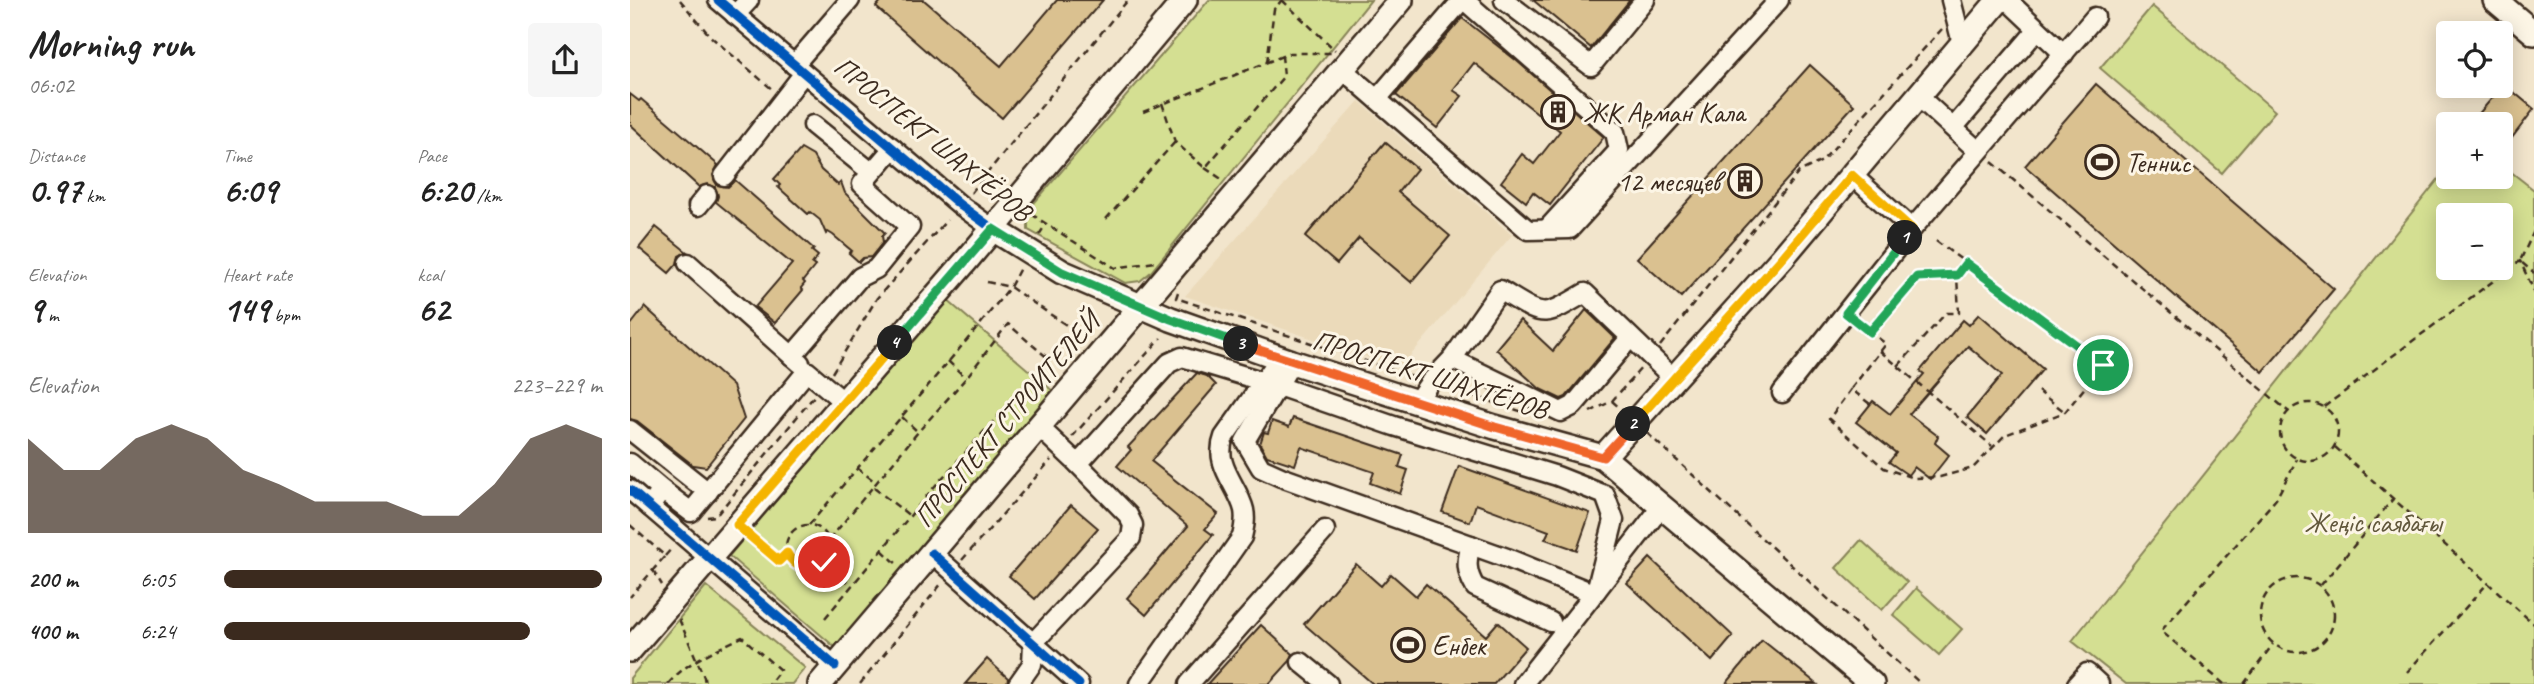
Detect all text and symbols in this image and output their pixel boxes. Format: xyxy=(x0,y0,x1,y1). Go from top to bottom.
text: Morning run xyxy=(28,21,194,68)
map controls xyxy=(2436,21,2513,280)
button: locate xyxy=(2436,21,2513,98)
button: share xyxy=(528,23,602,97)
street label: ПРОСПЕКТ ШАХТЁРОВ xyxy=(827,48,1041,231)
text: 06:02 xyxy=(28,71,74,100)
building icon: ЖК Арман Кала xyxy=(1539,93,1577,131)
place label: ЖК Арман Кала xyxy=(1583,95,1747,130)
button: + xyxy=(2436,112,2513,189)
sports icon: Теннис xyxy=(2083,143,2121,181)
text: Distance xyxy=(28,144,85,168)
text: Time xyxy=(223,144,252,168)
text: Pace xyxy=(417,144,447,168)
place label: Теннис xyxy=(2126,145,2192,180)
building icon: 12 месяцев xyxy=(1726,162,1764,200)
place label: 12 месяцев xyxy=(1617,164,1727,199)
text: 0.97 xyxy=(28,168,82,213)
text: 6:09 xyxy=(223,168,277,213)
text: 6:20 xyxy=(417,168,472,213)
text: km xyxy=(82,184,105,208)
text: /km xyxy=(472,184,502,208)
button: − xyxy=(2436,203,2513,280)
pin: 1 xyxy=(1888,220,1922,256)
text: 1 xyxy=(1900,225,1909,249)
text: Elevation xyxy=(28,263,86,287)
text: Heart rate xyxy=(223,263,292,287)
text: kcal xyxy=(417,263,442,287)
text: 9 xyxy=(28,287,43,332)
text: 149 xyxy=(223,287,270,332)
text: 62 xyxy=(417,287,450,332)
street label: ПРОСПЕКТ СТРОИТЕЛЕЙ xyxy=(906,301,1110,534)
text: m xyxy=(43,303,59,327)
text: bpm xyxy=(270,303,300,327)
street label: ПРОСПЕКТ ШАХТЁРОВ xyxy=(1309,322,1555,428)
pin: 4 xyxy=(877,326,912,360)
pin: 3 xyxy=(1224,326,1258,362)
text: 4 xyxy=(890,330,899,354)
text: 3 xyxy=(1236,331,1245,355)
pin xyxy=(2073,335,2133,395)
icon: arrive xyxy=(2084,346,2122,384)
text: Elevation xyxy=(28,371,99,400)
text: 223–229 m xyxy=(511,371,602,400)
pin: 2 xyxy=(1616,406,1650,442)
text: 2 xyxy=(1628,411,1637,435)
park label: Жеңіс саябағы xyxy=(2304,505,2444,540)
pin xyxy=(794,532,854,592)
icon: check xyxy=(805,543,843,581)
text: 200 m xyxy=(28,565,78,594)
text: 6:05 xyxy=(140,565,176,594)
text: 400 m xyxy=(28,617,78,646)
text: 6:24 xyxy=(140,617,176,646)
sports icon: Енбек xyxy=(1389,626,1427,664)
place label: Енбек xyxy=(1432,628,1488,663)

